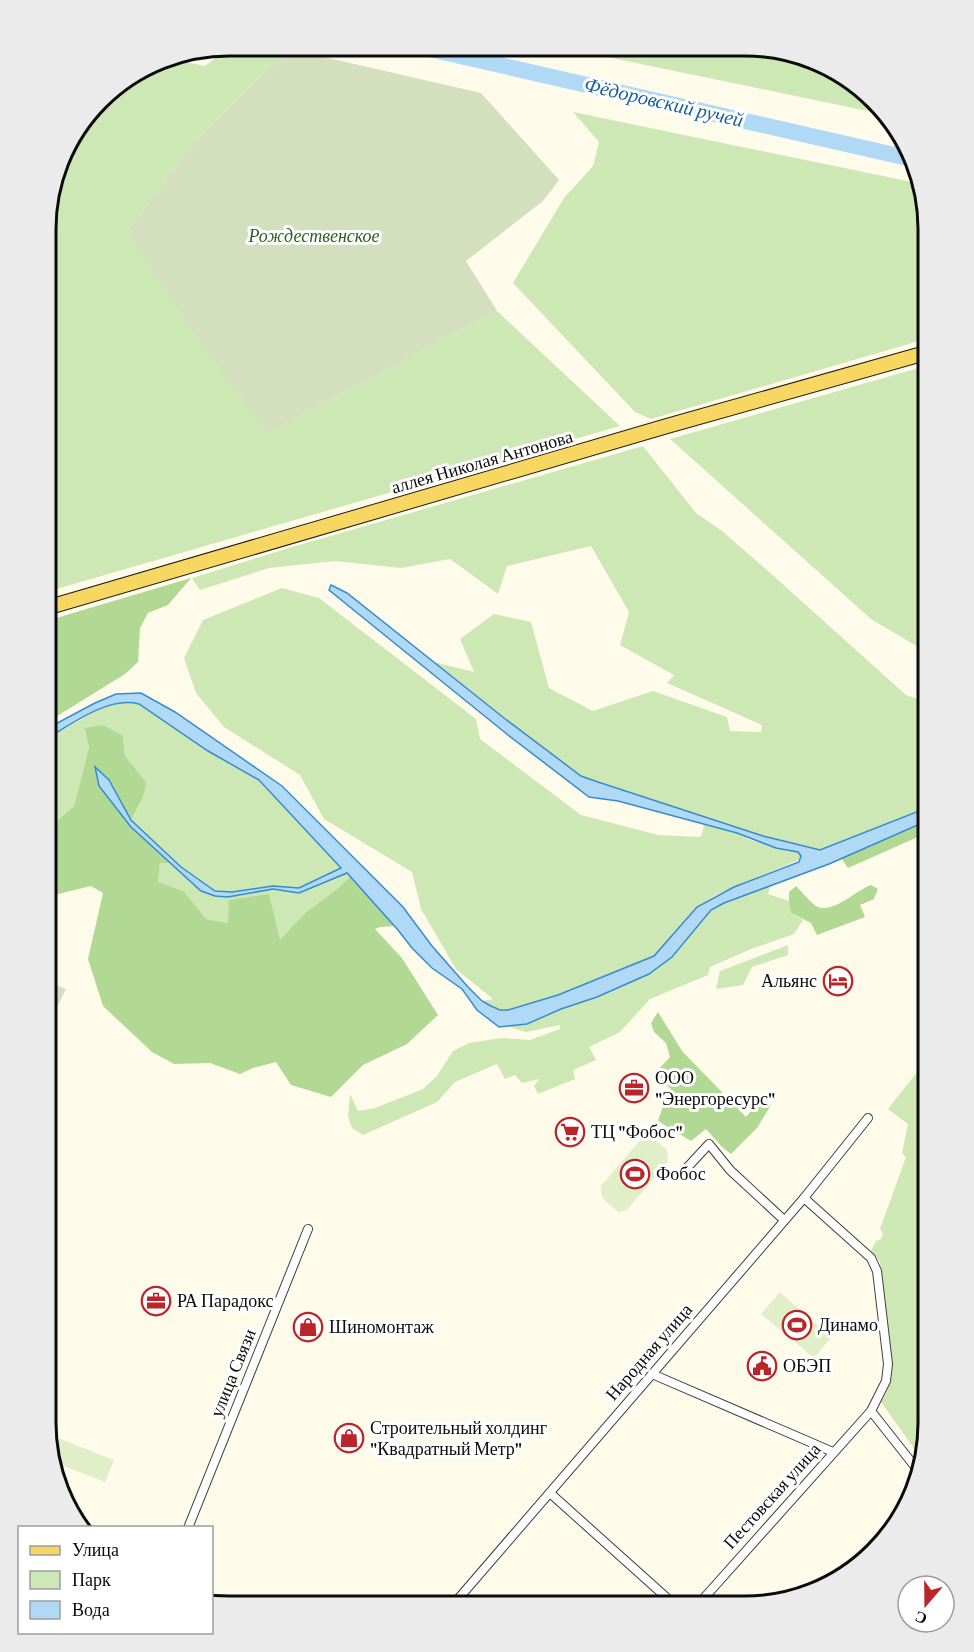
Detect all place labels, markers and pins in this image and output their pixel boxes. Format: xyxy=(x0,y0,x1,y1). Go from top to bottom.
hotel icon: Альянс xyxy=(822,965,854,997)
place label: Альянс xyxy=(761,971,817,991)
place label: ООО "Энергоресурс" xyxy=(655,1068,775,1109)
office icon: ООО "Энергоресурс" xyxy=(618,1072,650,1104)
supermarket icon: ТЦ "Фобос" xyxy=(554,1116,586,1148)
place label: ТЦ "Фобос" xyxy=(591,1122,683,1142)
sports icon: Фобос xyxy=(619,1158,651,1190)
place label: Фобос xyxy=(656,1164,706,1184)
office icon: РА Парадокс xyxy=(140,1285,172,1317)
place label: РА Парадокс xyxy=(177,1291,274,1311)
sports icon: Динамо xyxy=(781,1309,813,1341)
shop icon: Шиномонтаж xyxy=(292,1311,324,1343)
place label: Динамо xyxy=(818,1315,878,1335)
place label: Шиномонтаж xyxy=(329,1317,434,1337)
public building icon: ОБЭП xyxy=(746,1350,778,1382)
place label: ОБЭП xyxy=(783,1356,831,1376)
place label: Строительный холдинг "Квадратный Метр" xyxy=(370,1418,547,1459)
shop icon: Строительный холдинг "Квадратный Метр" xyxy=(333,1422,365,1454)

